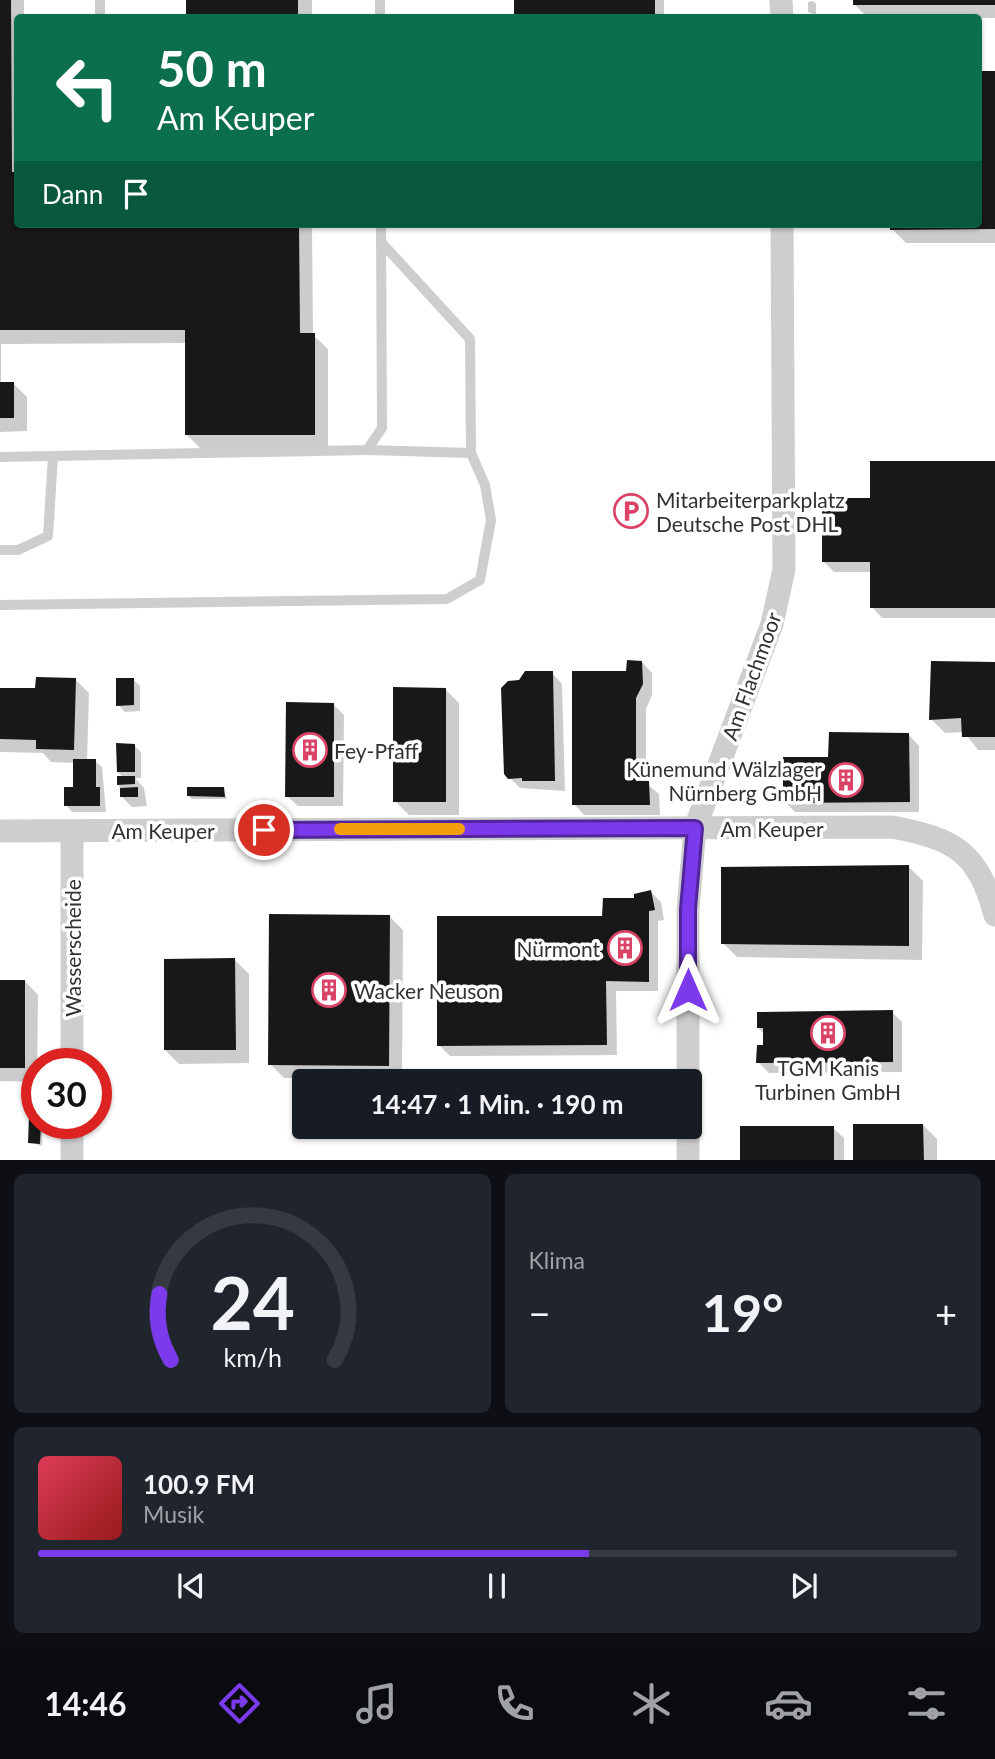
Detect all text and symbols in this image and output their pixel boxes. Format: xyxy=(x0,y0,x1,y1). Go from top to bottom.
text: 50 m xyxy=(157,39,267,97)
icon: left xyxy=(42,42,133,133)
text: Am Keuper xyxy=(157,98,314,137)
icon: arrive xyxy=(117,175,155,213)
text: Dann xyxy=(42,178,103,210)
place label: Mitarbeiterparkplatz Deutsche Post DHL xyxy=(656,487,845,536)
parking icon: Mitarbeiterparkplatz Deutsche Post DHL xyxy=(612,492,650,530)
street label: Am Flachmoor xyxy=(716,608,786,743)
building icon: Fey-Pfaff xyxy=(291,731,329,769)
place label: Fey-Pfaff xyxy=(334,738,419,763)
place label: Künemund Wälzlager Nürnberg GmbH xyxy=(626,756,822,805)
building icon: Künemund Wälzlager Nürnberg GmbH xyxy=(827,761,865,799)
pin xyxy=(234,800,294,860)
icon: arrive xyxy=(245,811,283,849)
street label: Am Keuper xyxy=(720,816,824,841)
street label: Am Keuper xyxy=(111,818,215,843)
street label: Wasserscheide xyxy=(60,879,85,1017)
building icon: Nürmont xyxy=(606,929,644,967)
place label: Nürmont xyxy=(517,936,600,961)
position arrow xyxy=(651,953,725,1027)
building icon: Wacker Neuson xyxy=(310,971,348,1009)
place label: Wacker Neuson xyxy=(354,978,500,1003)
building icon: TGM Kanis Turbinen GmbH xyxy=(809,1014,847,1052)
speed limit sign: 30 xyxy=(21,1048,112,1139)
place label: TGM Kanis Turbinen GmbH xyxy=(755,1055,901,1104)
text: 14:47 · 1 Min. · 190 m xyxy=(370,1088,624,1120)
text: Klima xyxy=(529,1246,585,1274)
text: 24 xyxy=(210,1258,294,1346)
text: 19° xyxy=(702,1281,784,1343)
text: − xyxy=(529,1290,551,1336)
text: + xyxy=(935,1290,957,1336)
text: km/h xyxy=(223,1341,282,1371)
text: 100.9 FM xyxy=(143,1468,255,1500)
text: Musik xyxy=(143,1500,204,1528)
icon: previous xyxy=(172,1567,210,1605)
icon: pause xyxy=(478,1567,516,1605)
icon: next xyxy=(785,1567,823,1605)
icon: directions xyxy=(215,1679,264,1728)
icon: music xyxy=(352,1679,401,1728)
icon: phone xyxy=(490,1679,539,1728)
icon: climate xyxy=(627,1679,676,1728)
icon: car xyxy=(764,1679,813,1728)
icon: filters xyxy=(902,1679,951,1728)
text: 14:46 xyxy=(44,1684,127,1723)

